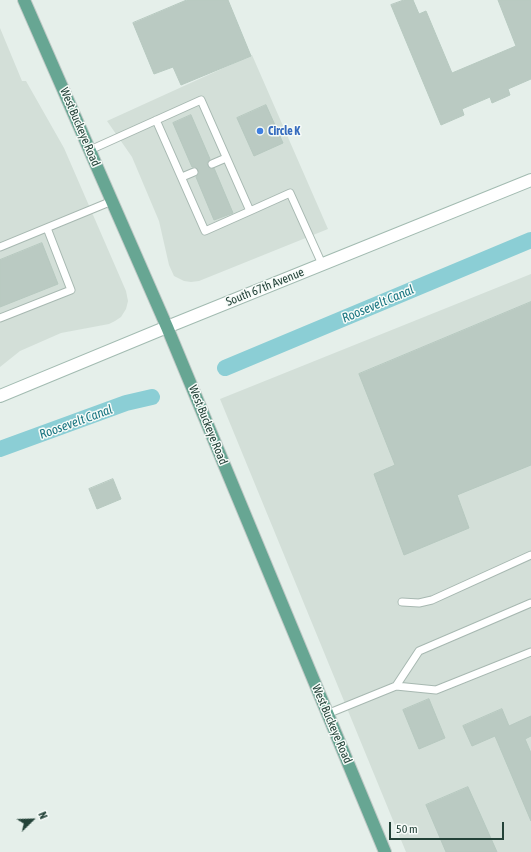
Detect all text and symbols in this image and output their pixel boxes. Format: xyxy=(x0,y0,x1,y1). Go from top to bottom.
street label: West Buckeye Road xyxy=(57,85,103,169)
place label: Circle K xyxy=(268,124,300,138)
marker: Circle K xyxy=(255,126,265,136)
street label: South 67th Avenue xyxy=(224,265,306,309)
water label: Roosevelt Canal xyxy=(340,282,416,326)
street label: West Buckeye Road xyxy=(186,383,230,467)
water label: Roosevelt Canal xyxy=(37,402,115,442)
street label: West Buckeye Road xyxy=(309,682,355,766)
north arrow xyxy=(12,800,52,840)
text: N xyxy=(36,810,50,821)
scale bar xyxy=(391,814,506,840)
text: 50 m xyxy=(396,822,418,836)

